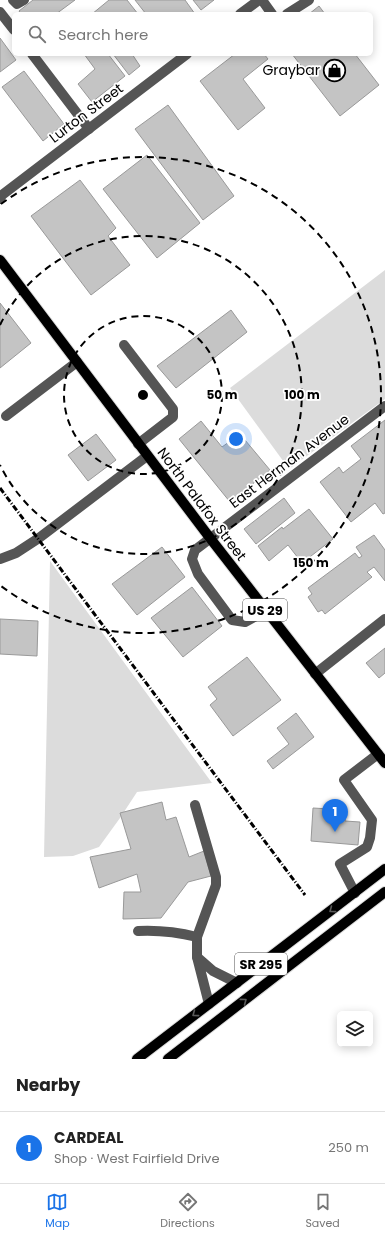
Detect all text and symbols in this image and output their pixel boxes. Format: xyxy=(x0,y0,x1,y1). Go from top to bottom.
search box xyxy=(12,12,373,56)
icon: search xyxy=(26,23,48,45)
text: Search here xyxy=(58,24,148,45)
shop icon: Graybar xyxy=(322,57,348,83)
place label: Graybar xyxy=(262,60,320,80)
street label: Lurton Street xyxy=(45,79,127,147)
text: 50 m xyxy=(207,386,238,403)
text: 100 m xyxy=(284,386,320,403)
centre of rings xyxy=(136,388,150,402)
street label: East Herman Avenue xyxy=(225,409,353,513)
your location xyxy=(226,429,246,449)
street label: North Palafox Street xyxy=(153,443,251,565)
text: 150 m xyxy=(293,554,329,571)
road number: US 29 xyxy=(243,599,287,621)
pin: 1 xyxy=(322,799,348,832)
one-way arrow xyxy=(329,905,336,912)
road number: SR 295 xyxy=(235,953,287,975)
one-way arrow xyxy=(239,999,246,1006)
one-way arrow xyxy=(192,1010,199,1017)
map controls xyxy=(337,1011,373,1047)
button: layers xyxy=(337,1011,373,1047)
text: Nearby xyxy=(16,1073,80,1097)
text: CARDEAL xyxy=(54,1127,124,1148)
text: 1 xyxy=(27,1138,31,1157)
text: 250 m xyxy=(328,1138,369,1157)
text: Shop · West Fairfield Drive xyxy=(54,1149,219,1168)
tab: Map xyxy=(45,1191,70,1232)
tab: Directions xyxy=(160,1191,215,1232)
tab: Saved xyxy=(305,1191,340,1232)

